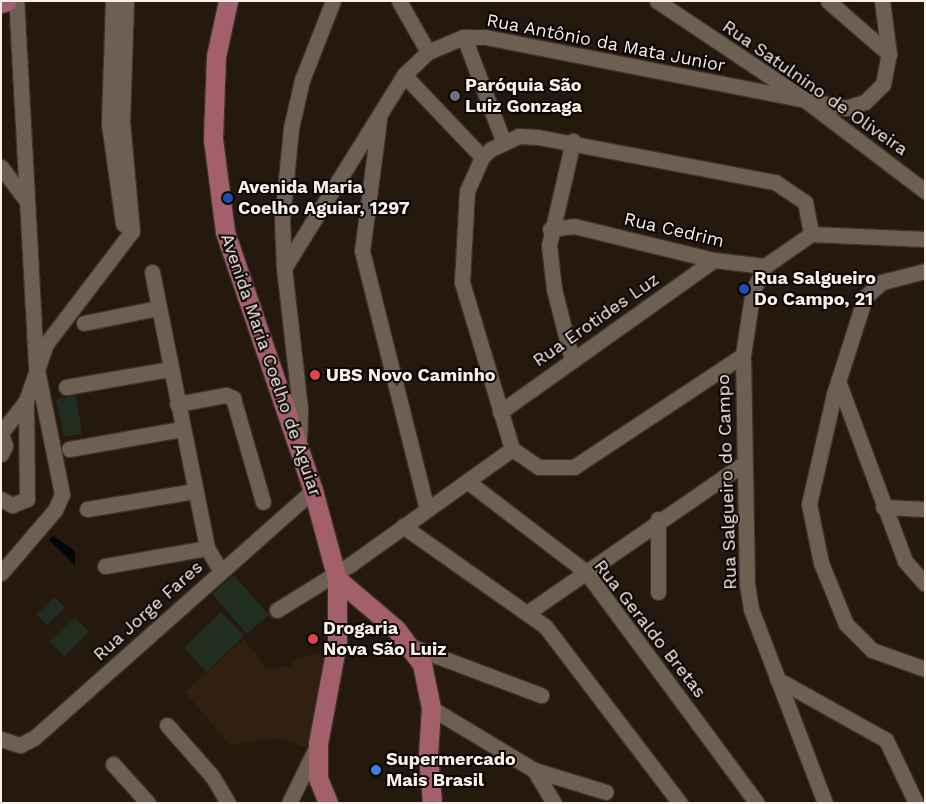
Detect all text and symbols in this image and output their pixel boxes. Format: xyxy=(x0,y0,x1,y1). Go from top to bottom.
street label: Rua Antônio da Mata Junior xyxy=(484,9,728,77)
street label: Rua Satulnino de Oliveira xyxy=(718,16,912,160)
place label: Paróquia São Luiz Gonzaga xyxy=(465,75,582,118)
marker: Paróquia São Luiz Gonzaga xyxy=(449,90,461,102)
place label: Avenida Maria Coelho Aguiar, 1297 xyxy=(238,177,410,220)
marker: Avenida Maria Coelho Aguiar, 1297 xyxy=(222,192,234,204)
street label: Rua Cedrim xyxy=(622,208,726,252)
street label: Avenida Maria Coelho de Aguiar xyxy=(215,230,327,500)
street label: Rua Erotides Luz xyxy=(529,268,663,372)
place label: Rua Salgueiro Do Campo, 21 xyxy=(754,268,876,310)
marker: Rua Salgueiro Do Campo, 21 xyxy=(738,283,750,295)
place label: UBS Novo Caminho xyxy=(326,364,496,386)
marker: UBS Novo Caminho xyxy=(308,368,322,382)
street label: Rua Salgueiro do Campo xyxy=(712,374,742,590)
street label: Rua Geraldo Bretas xyxy=(589,555,711,703)
street label: Rua Jorge Fares xyxy=(89,556,207,666)
place label: Drogaria Nova São Luiz xyxy=(323,618,447,660)
marker: Drogaria Nova São Luiz xyxy=(307,633,319,645)
place label: Supermercado Mais Brasil xyxy=(386,749,516,792)
marker: Supermercado Mais Brasil xyxy=(370,764,382,776)

